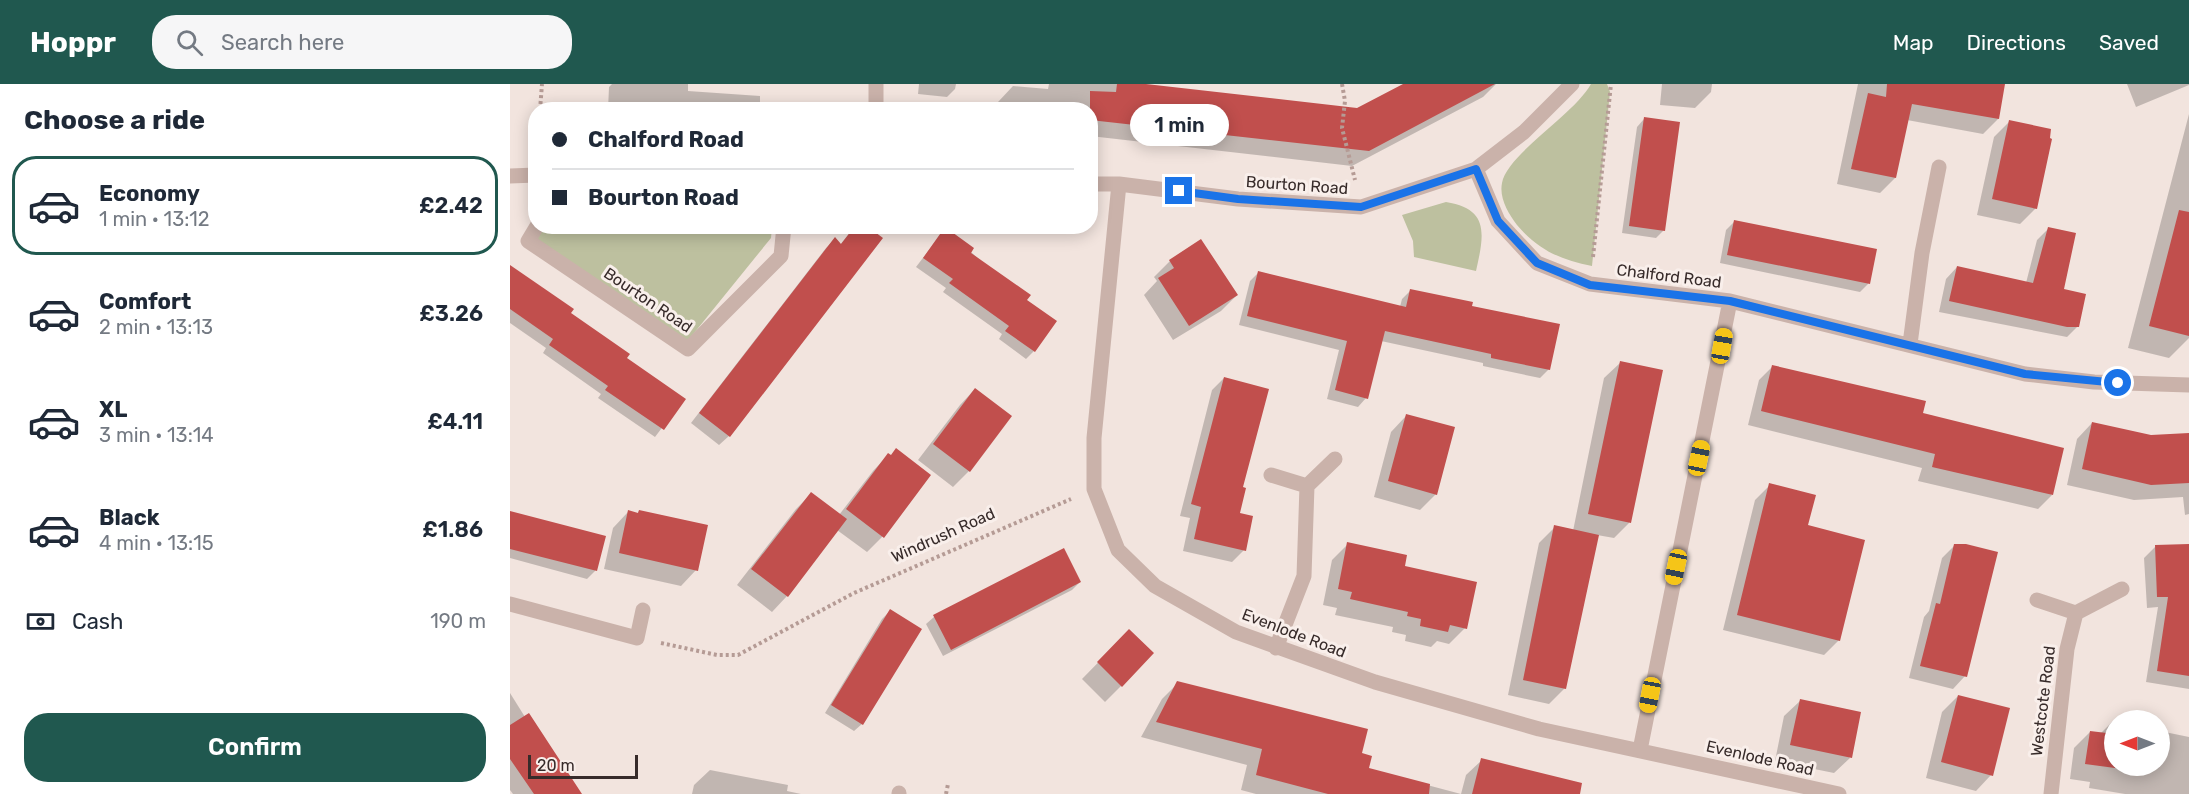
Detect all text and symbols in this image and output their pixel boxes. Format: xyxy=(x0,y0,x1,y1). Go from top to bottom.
search box xyxy=(152,15,572,69)
text: Hoppr xyxy=(30,26,116,59)
icon: search xyxy=(173,26,206,59)
text: Search here xyxy=(221,29,344,56)
text: Map xyxy=(1893,30,1934,55)
text: Directions xyxy=(1967,30,2066,55)
text: Saved xyxy=(2099,30,2159,55)
text: Choose a ride xyxy=(24,104,205,136)
callout: 1 min xyxy=(1130,104,1228,146)
text: 1 min xyxy=(1154,113,1205,137)
text: Chalford Road xyxy=(588,126,744,153)
street label: Bourton Road xyxy=(1245,172,1349,198)
route end xyxy=(1165,177,1192,204)
icon: car xyxy=(27,179,81,233)
text: Economy xyxy=(99,180,200,207)
text: Bourton Road xyxy=(588,184,739,211)
text: £2.42 xyxy=(419,192,483,219)
text: 1 min · 13:12 xyxy=(99,207,210,231)
street label: Chalford Road xyxy=(1615,260,1723,292)
street label: Bourton Road xyxy=(600,263,696,337)
icon: car xyxy=(27,287,81,341)
text: Comfort xyxy=(99,288,191,315)
text: £3.26 xyxy=(419,300,483,327)
text: 2 min · 13:13 xyxy=(99,315,213,339)
car xyxy=(1710,327,1734,365)
route start xyxy=(2104,369,2131,396)
icon: car xyxy=(27,395,81,449)
text: XL xyxy=(99,396,127,423)
text: £4.11 xyxy=(427,408,483,435)
text: 3 min · 13:14 xyxy=(99,423,214,447)
car xyxy=(1686,439,1712,477)
icon: car xyxy=(27,503,81,557)
text: Black xyxy=(99,504,160,531)
street label: Windrush Road xyxy=(888,504,998,566)
text: £1.86 xyxy=(422,516,483,543)
text: 4 min · 13:15 xyxy=(99,531,214,555)
car xyxy=(1663,548,1689,586)
street label: Evenlode Road xyxy=(1239,604,1349,662)
icon: cash xyxy=(24,605,57,638)
text: Cash xyxy=(72,608,123,635)
text: 190 m xyxy=(430,609,486,633)
street label: Westcote Road xyxy=(2027,645,2059,757)
car xyxy=(1638,676,1662,714)
north arrow xyxy=(2104,710,2170,776)
map controls xyxy=(2104,710,2170,776)
button: Confirm xyxy=(24,713,486,782)
street label: Evenlode Road xyxy=(1704,736,1816,780)
scale bar xyxy=(528,752,638,780)
text: 20 m xyxy=(537,756,575,775)

